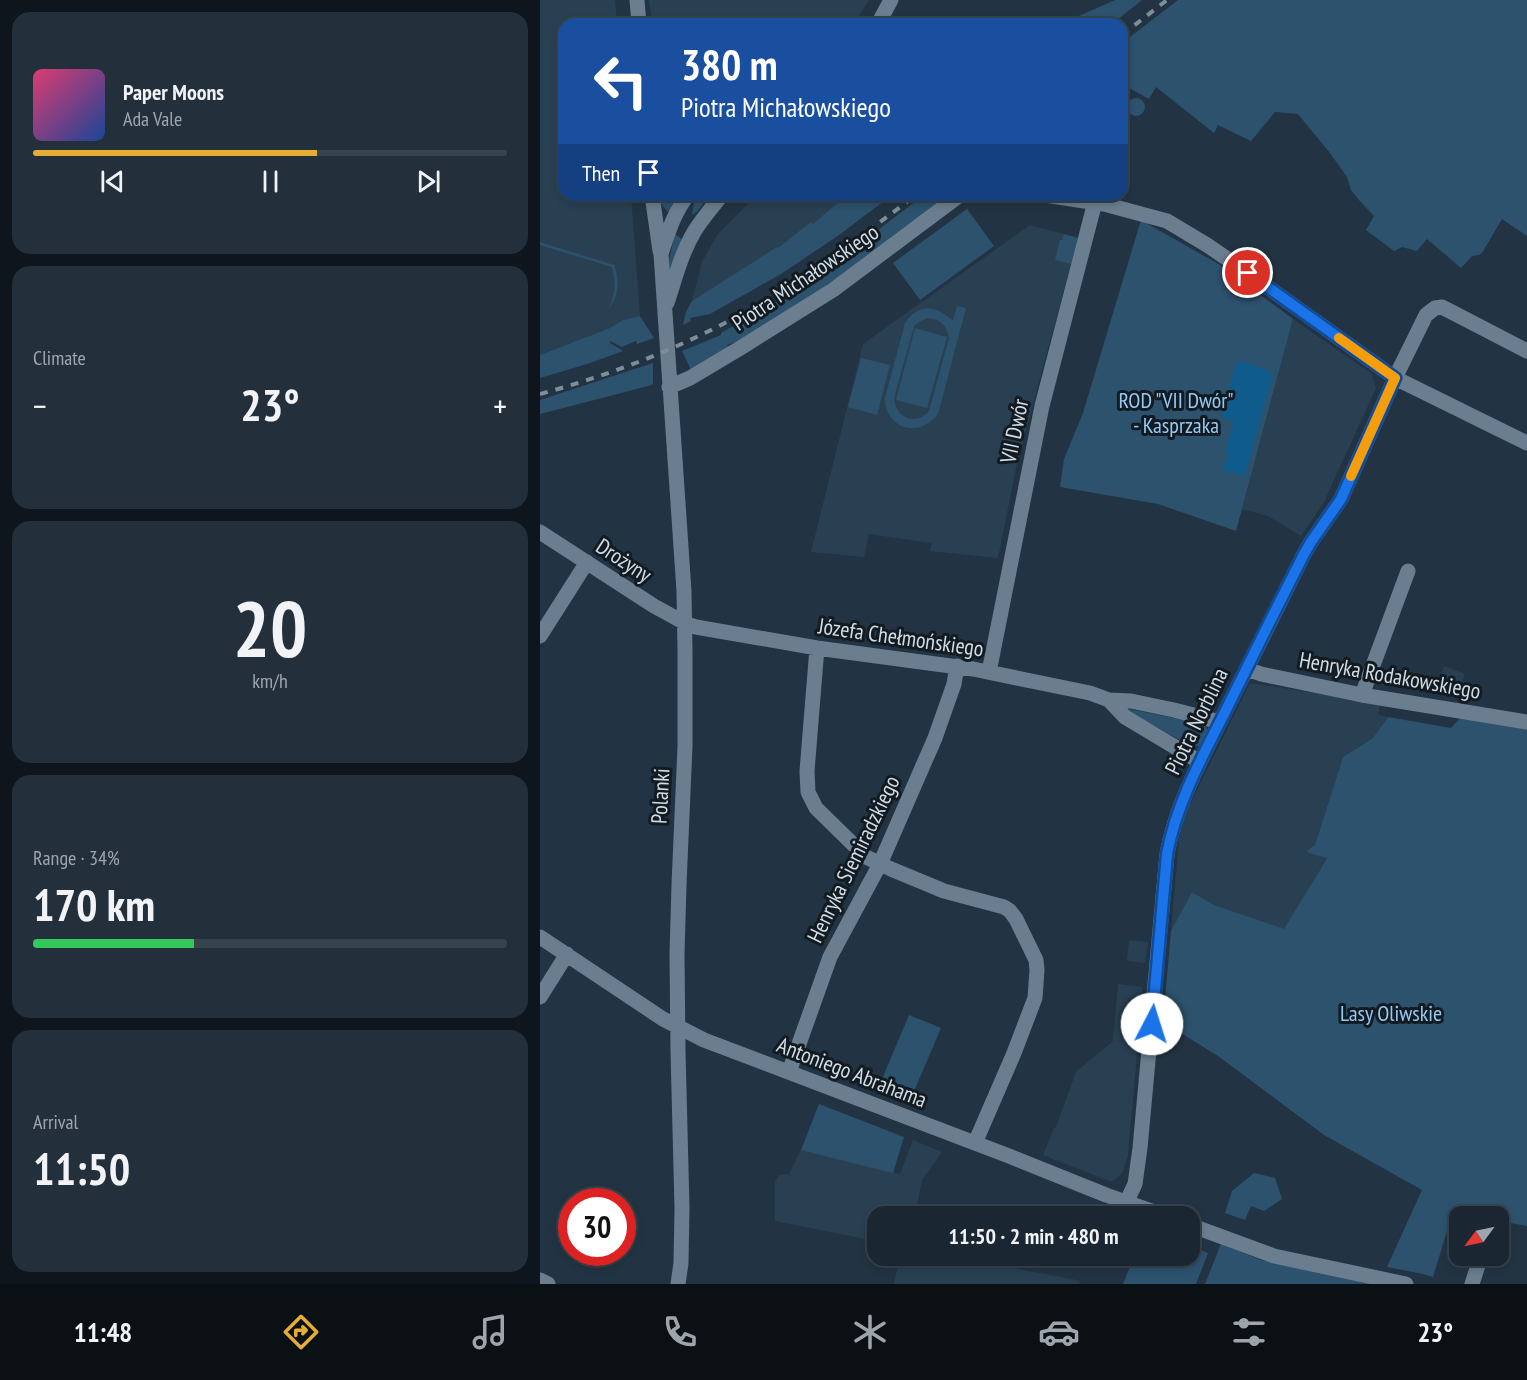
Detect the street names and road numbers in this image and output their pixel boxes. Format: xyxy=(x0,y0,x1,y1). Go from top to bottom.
street label: Piotra Michałowskiego xyxy=(726,218,884,336)
street label: VII Dwór xyxy=(993,396,1034,467)
street label: Drożyny xyxy=(591,532,658,589)
street label: Józefa Chełmońskiego xyxy=(816,611,985,662)
street label: Henryka Rodakowskiego xyxy=(1297,645,1483,705)
street label: Piotra Norblina xyxy=(1158,663,1234,779)
street label: Polanki xyxy=(645,767,675,825)
street label: Henryka Siemiradzkiego xyxy=(800,771,906,947)
street label: Antoniego Abrahama xyxy=(773,1031,931,1113)

